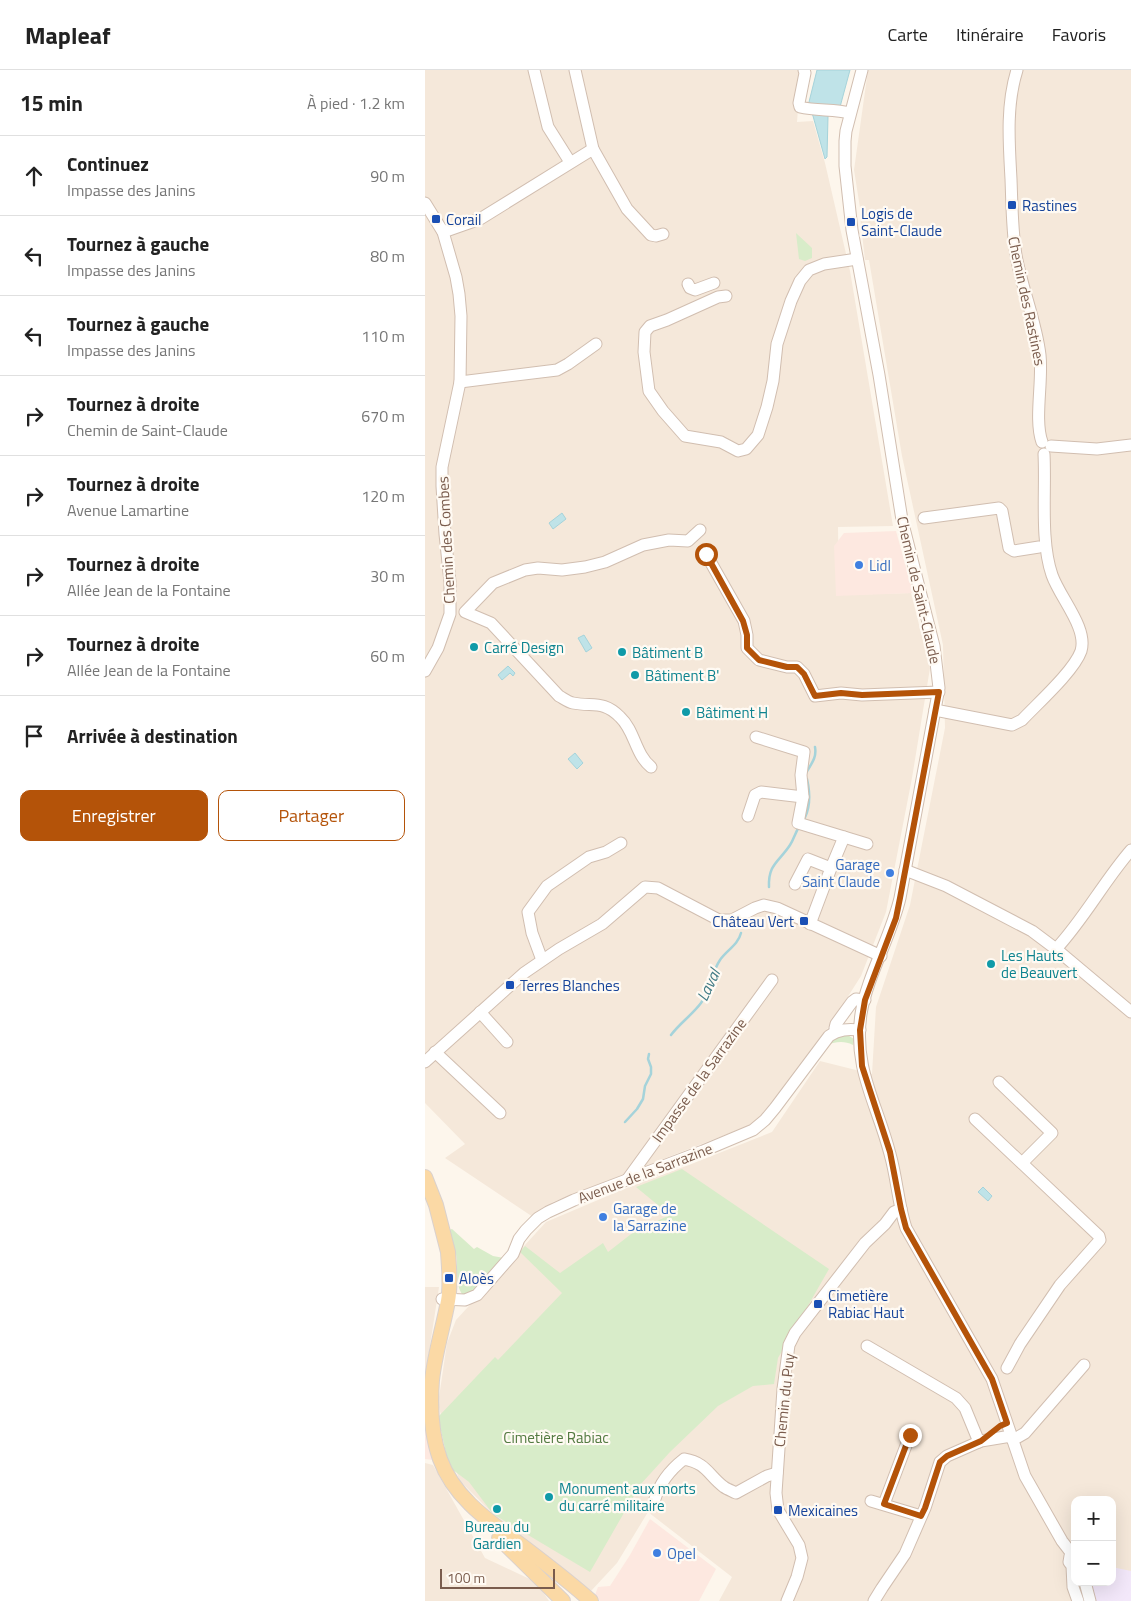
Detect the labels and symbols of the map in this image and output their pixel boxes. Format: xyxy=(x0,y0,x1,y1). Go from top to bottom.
place label: Rastines xyxy=(1022,194,1077,217)
marker: Rastines xyxy=(1006,199,1018,211)
place label: Logis de Saint-Claude xyxy=(861,202,942,242)
place label: Corail xyxy=(446,208,481,231)
marker: Corail xyxy=(430,213,442,225)
marker: Logis de Saint-Claude xyxy=(845,216,857,228)
street label: Chemin des Rastines xyxy=(1002,234,1052,368)
street label: Chemin des Combes xyxy=(431,476,461,604)
street label: Chemin de Saint-Claude xyxy=(891,514,947,666)
route start xyxy=(695,543,718,566)
place label: Lidl xyxy=(869,554,891,577)
marker: Lidl xyxy=(853,559,865,571)
place label: Carré Design xyxy=(484,636,564,659)
marker: Carré Design xyxy=(468,641,480,653)
place label: Bâtiment B xyxy=(632,641,703,664)
marker: Bâtiment B xyxy=(616,646,628,658)
place label: Bâtiment B' xyxy=(645,664,719,687)
marker: Bâtiment B' xyxy=(629,669,641,681)
place label: Bâtiment H xyxy=(696,701,768,724)
marker: Bâtiment H xyxy=(680,706,692,718)
place label: Garage Saint Claude xyxy=(802,853,880,893)
marker: Garage Saint Claude xyxy=(884,867,896,879)
place label: Château Vert xyxy=(712,910,795,933)
marker: Château Vert xyxy=(798,915,810,927)
place label: Les Hauts de Beauvert xyxy=(1001,944,1078,984)
marker: Les Hauts de Beauvert xyxy=(985,958,997,970)
water label: Laval xyxy=(690,963,727,1005)
place label: Terres Blanches xyxy=(520,974,620,997)
marker: Terres Blanches xyxy=(504,979,516,991)
street label: Impasse de la Sarrazine xyxy=(646,1013,752,1147)
street label: Avenue de la Sarrazine xyxy=(574,1137,716,1209)
place label: Garage de la Sarrazine xyxy=(613,1197,687,1237)
marker: Garage de la Sarrazine xyxy=(597,1211,609,1223)
place label: Aloès xyxy=(459,1267,494,1290)
marker: Aloès xyxy=(443,1272,455,1284)
place label: Cimetière Rabiac Haut xyxy=(828,1284,905,1324)
marker: Cimetière Rabiac Haut xyxy=(812,1298,824,1310)
street label: Chemin du Puy xyxy=(768,1352,800,1448)
route end xyxy=(899,1424,922,1447)
park label: Cimetière Rabiac xyxy=(503,1426,609,1449)
place label: Monument aux morts du carré militaire xyxy=(559,1477,696,1517)
marker: Monument aux morts du carré militaire xyxy=(543,1491,555,1503)
place label: Mexicaines xyxy=(788,1499,858,1522)
marker: Bureau du Gardien xyxy=(491,1503,503,1515)
marker: Mexicaines xyxy=(772,1504,784,1516)
place label: Bureau du Gardien xyxy=(465,1515,529,1555)
place label: Opel xyxy=(667,1542,696,1565)
marker: Opel xyxy=(651,1547,663,1559)
scale bar xyxy=(440,1566,555,1589)

